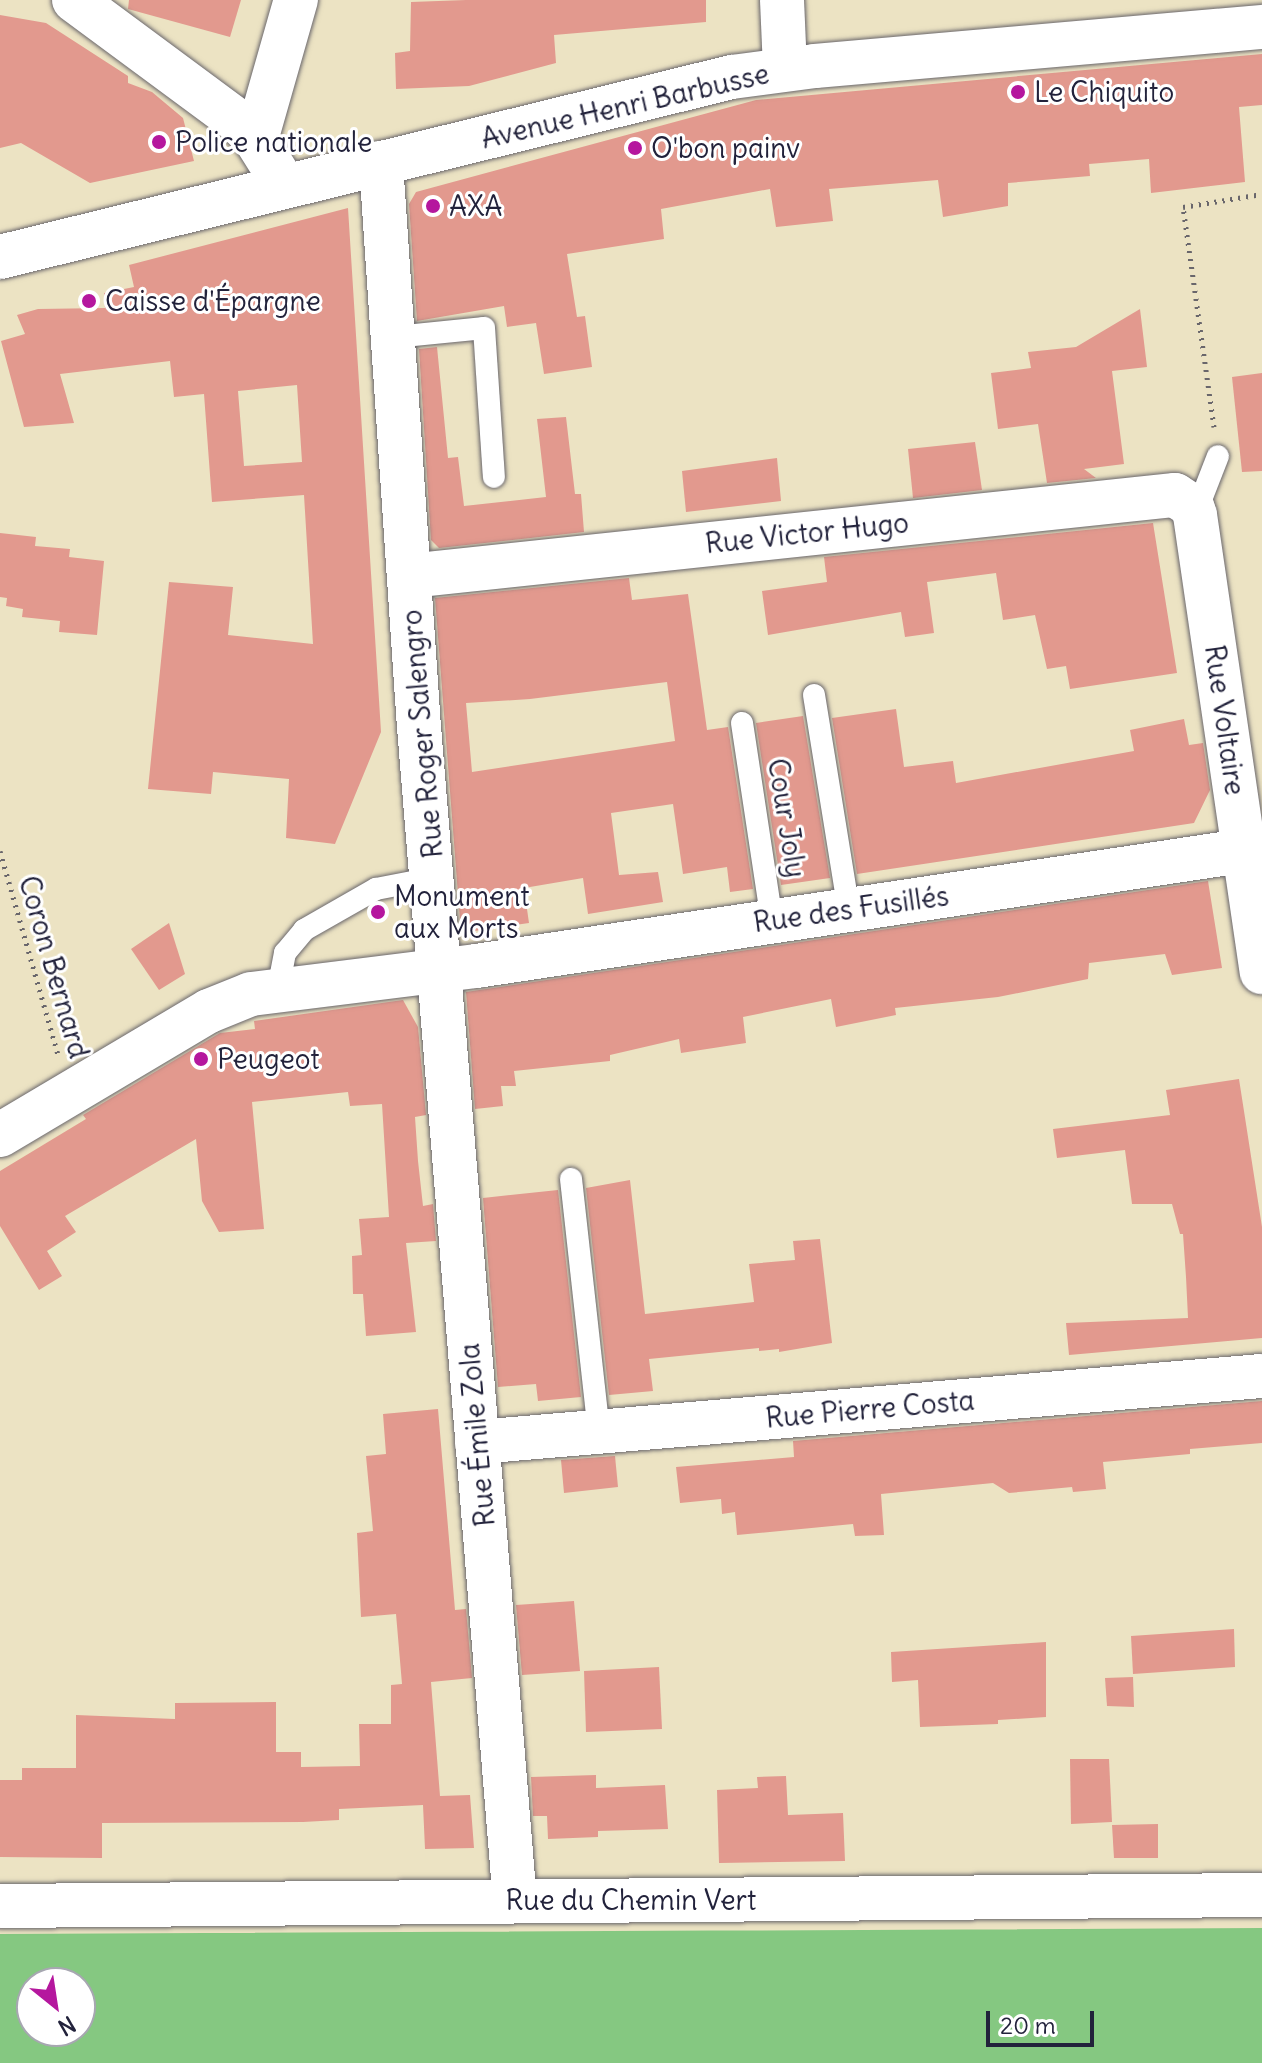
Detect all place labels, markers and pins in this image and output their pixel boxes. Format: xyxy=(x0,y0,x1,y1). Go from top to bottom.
place label: Le Chiquito xyxy=(1034,75,1174,109)
marker: Le Chiquito xyxy=(1009,83,1027,101)
place label: Police nationale xyxy=(175,125,372,159)
place label: O'bon painv xyxy=(651,131,800,165)
marker: Police nationale xyxy=(150,133,168,151)
marker: O'bon painv xyxy=(626,139,644,157)
place label: AXA xyxy=(449,189,502,223)
marker: AXA xyxy=(424,197,442,215)
place label: Caisse d'Épargne xyxy=(105,284,321,318)
marker: Caisse d'Épargne xyxy=(80,292,98,310)
place label: Monument aux Morts xyxy=(394,879,530,945)
marker: Monument aux Morts xyxy=(369,903,387,921)
place label: Peugeot xyxy=(217,1042,320,1076)
marker: Peugeot xyxy=(192,1050,210,1068)

